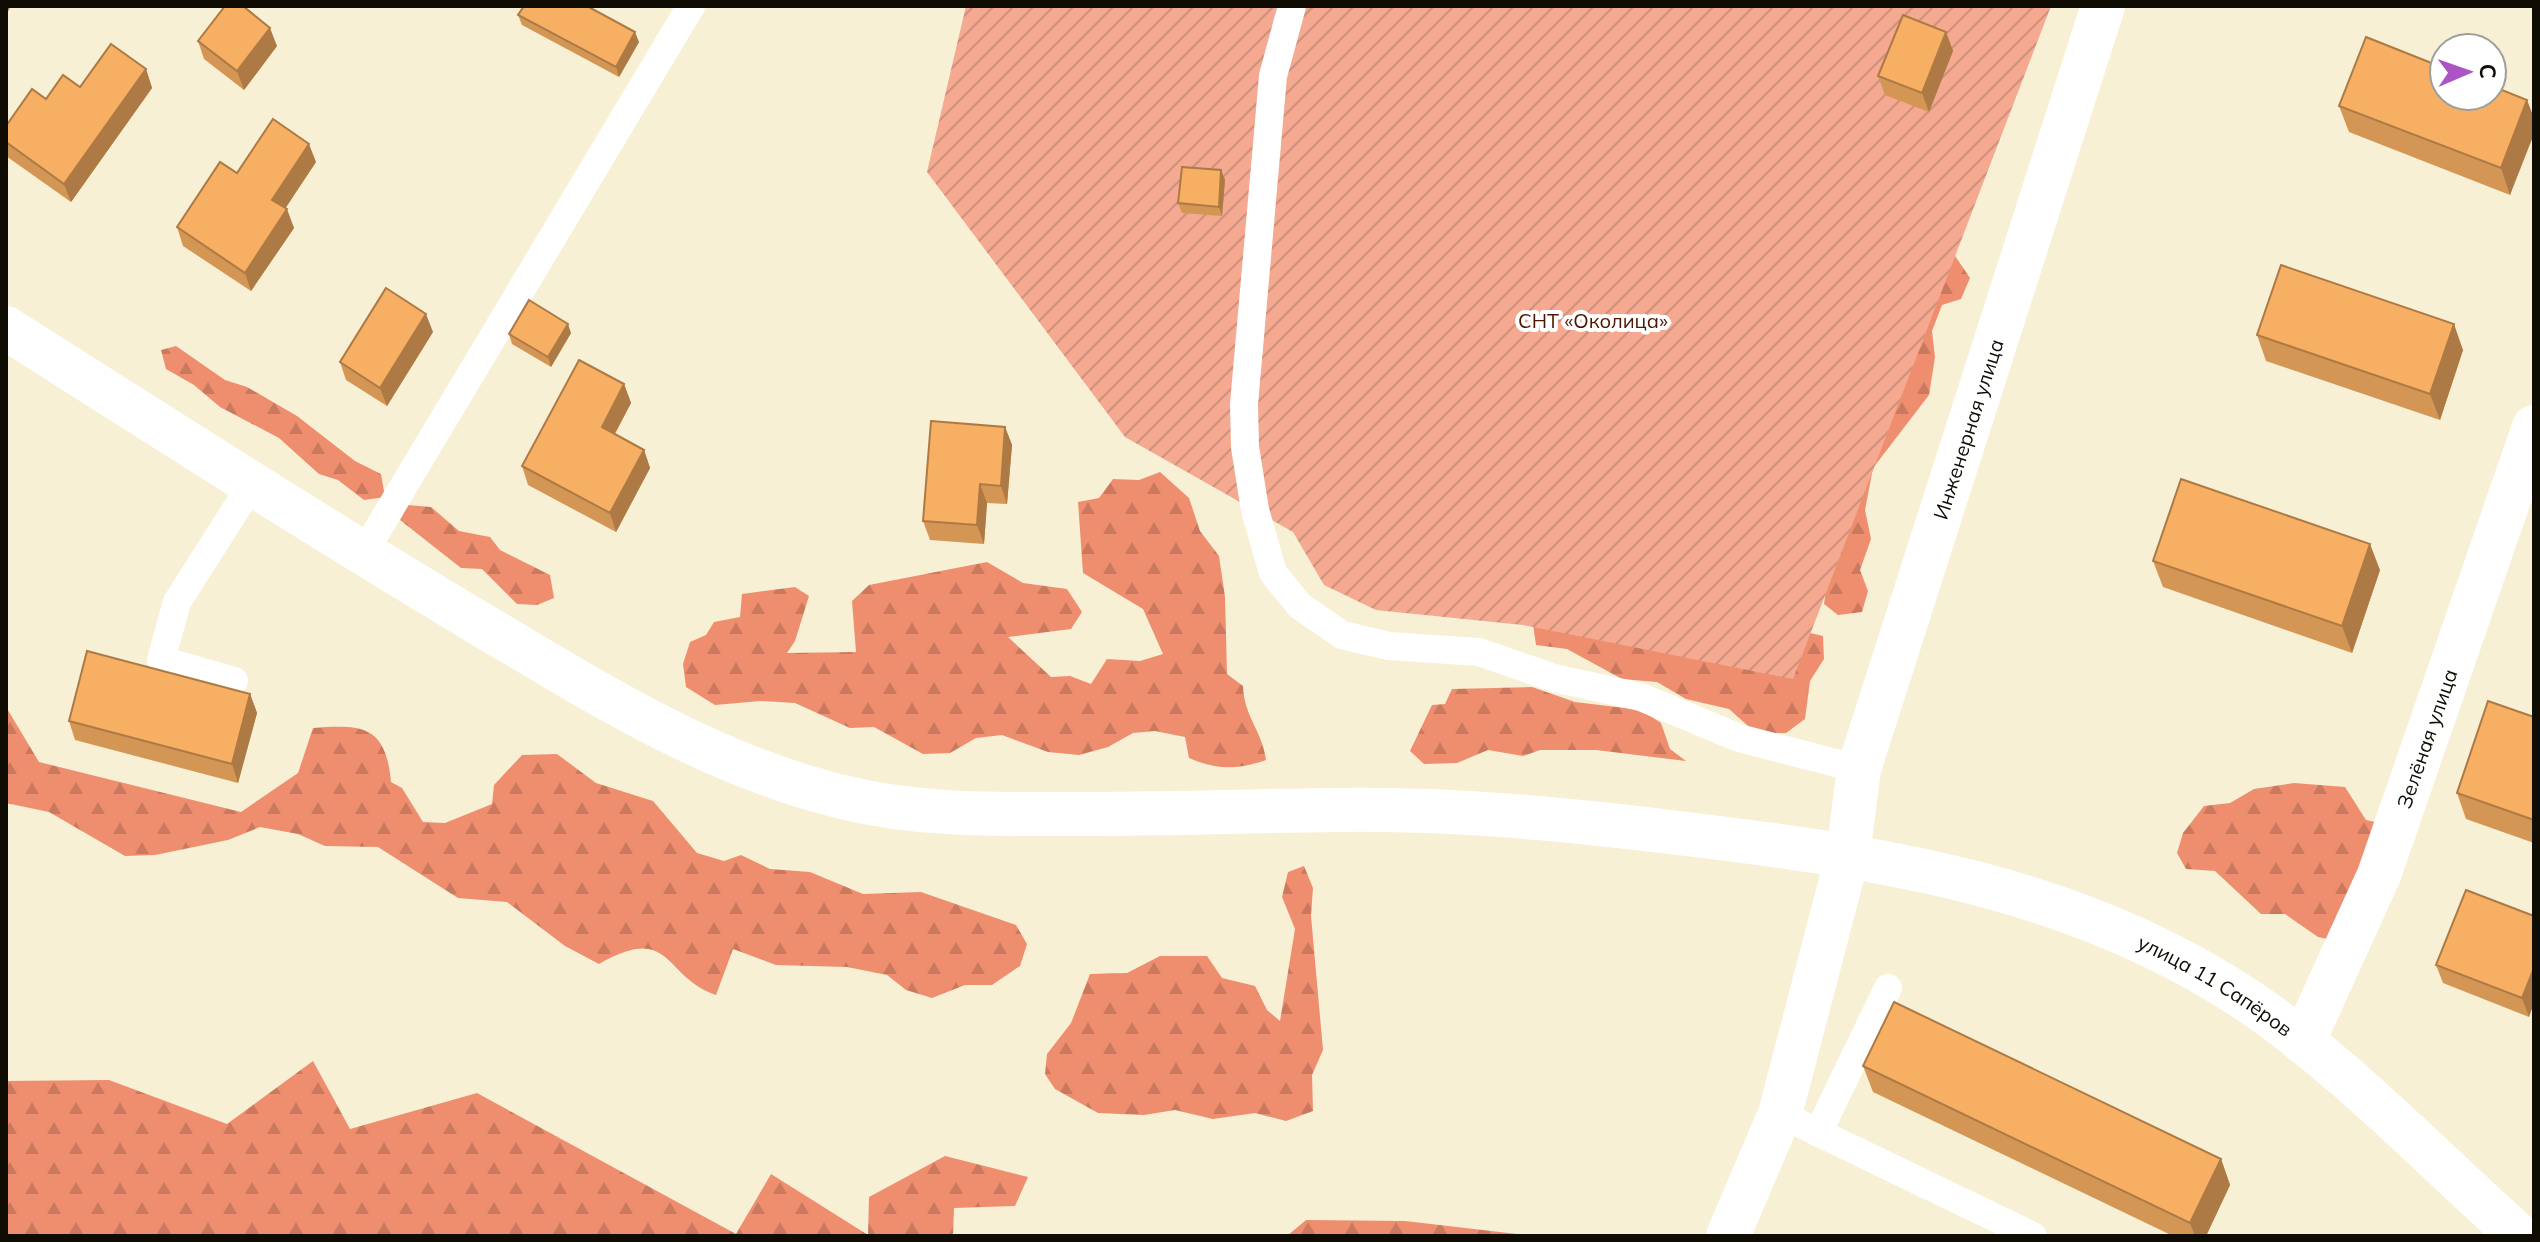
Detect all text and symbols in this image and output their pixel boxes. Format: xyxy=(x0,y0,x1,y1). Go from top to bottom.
north arrow xyxy=(2428,32,2508,112)
text: С xyxy=(2474,63,2502,79)
park label: СНТ «Околица» xyxy=(1518,308,1668,333)
street label: Инженерная улица xyxy=(1927,336,2008,522)
street label: Зелёная улица xyxy=(2391,665,2462,811)
street label: улица 11 Сапёров xyxy=(2134,929,2298,1041)

